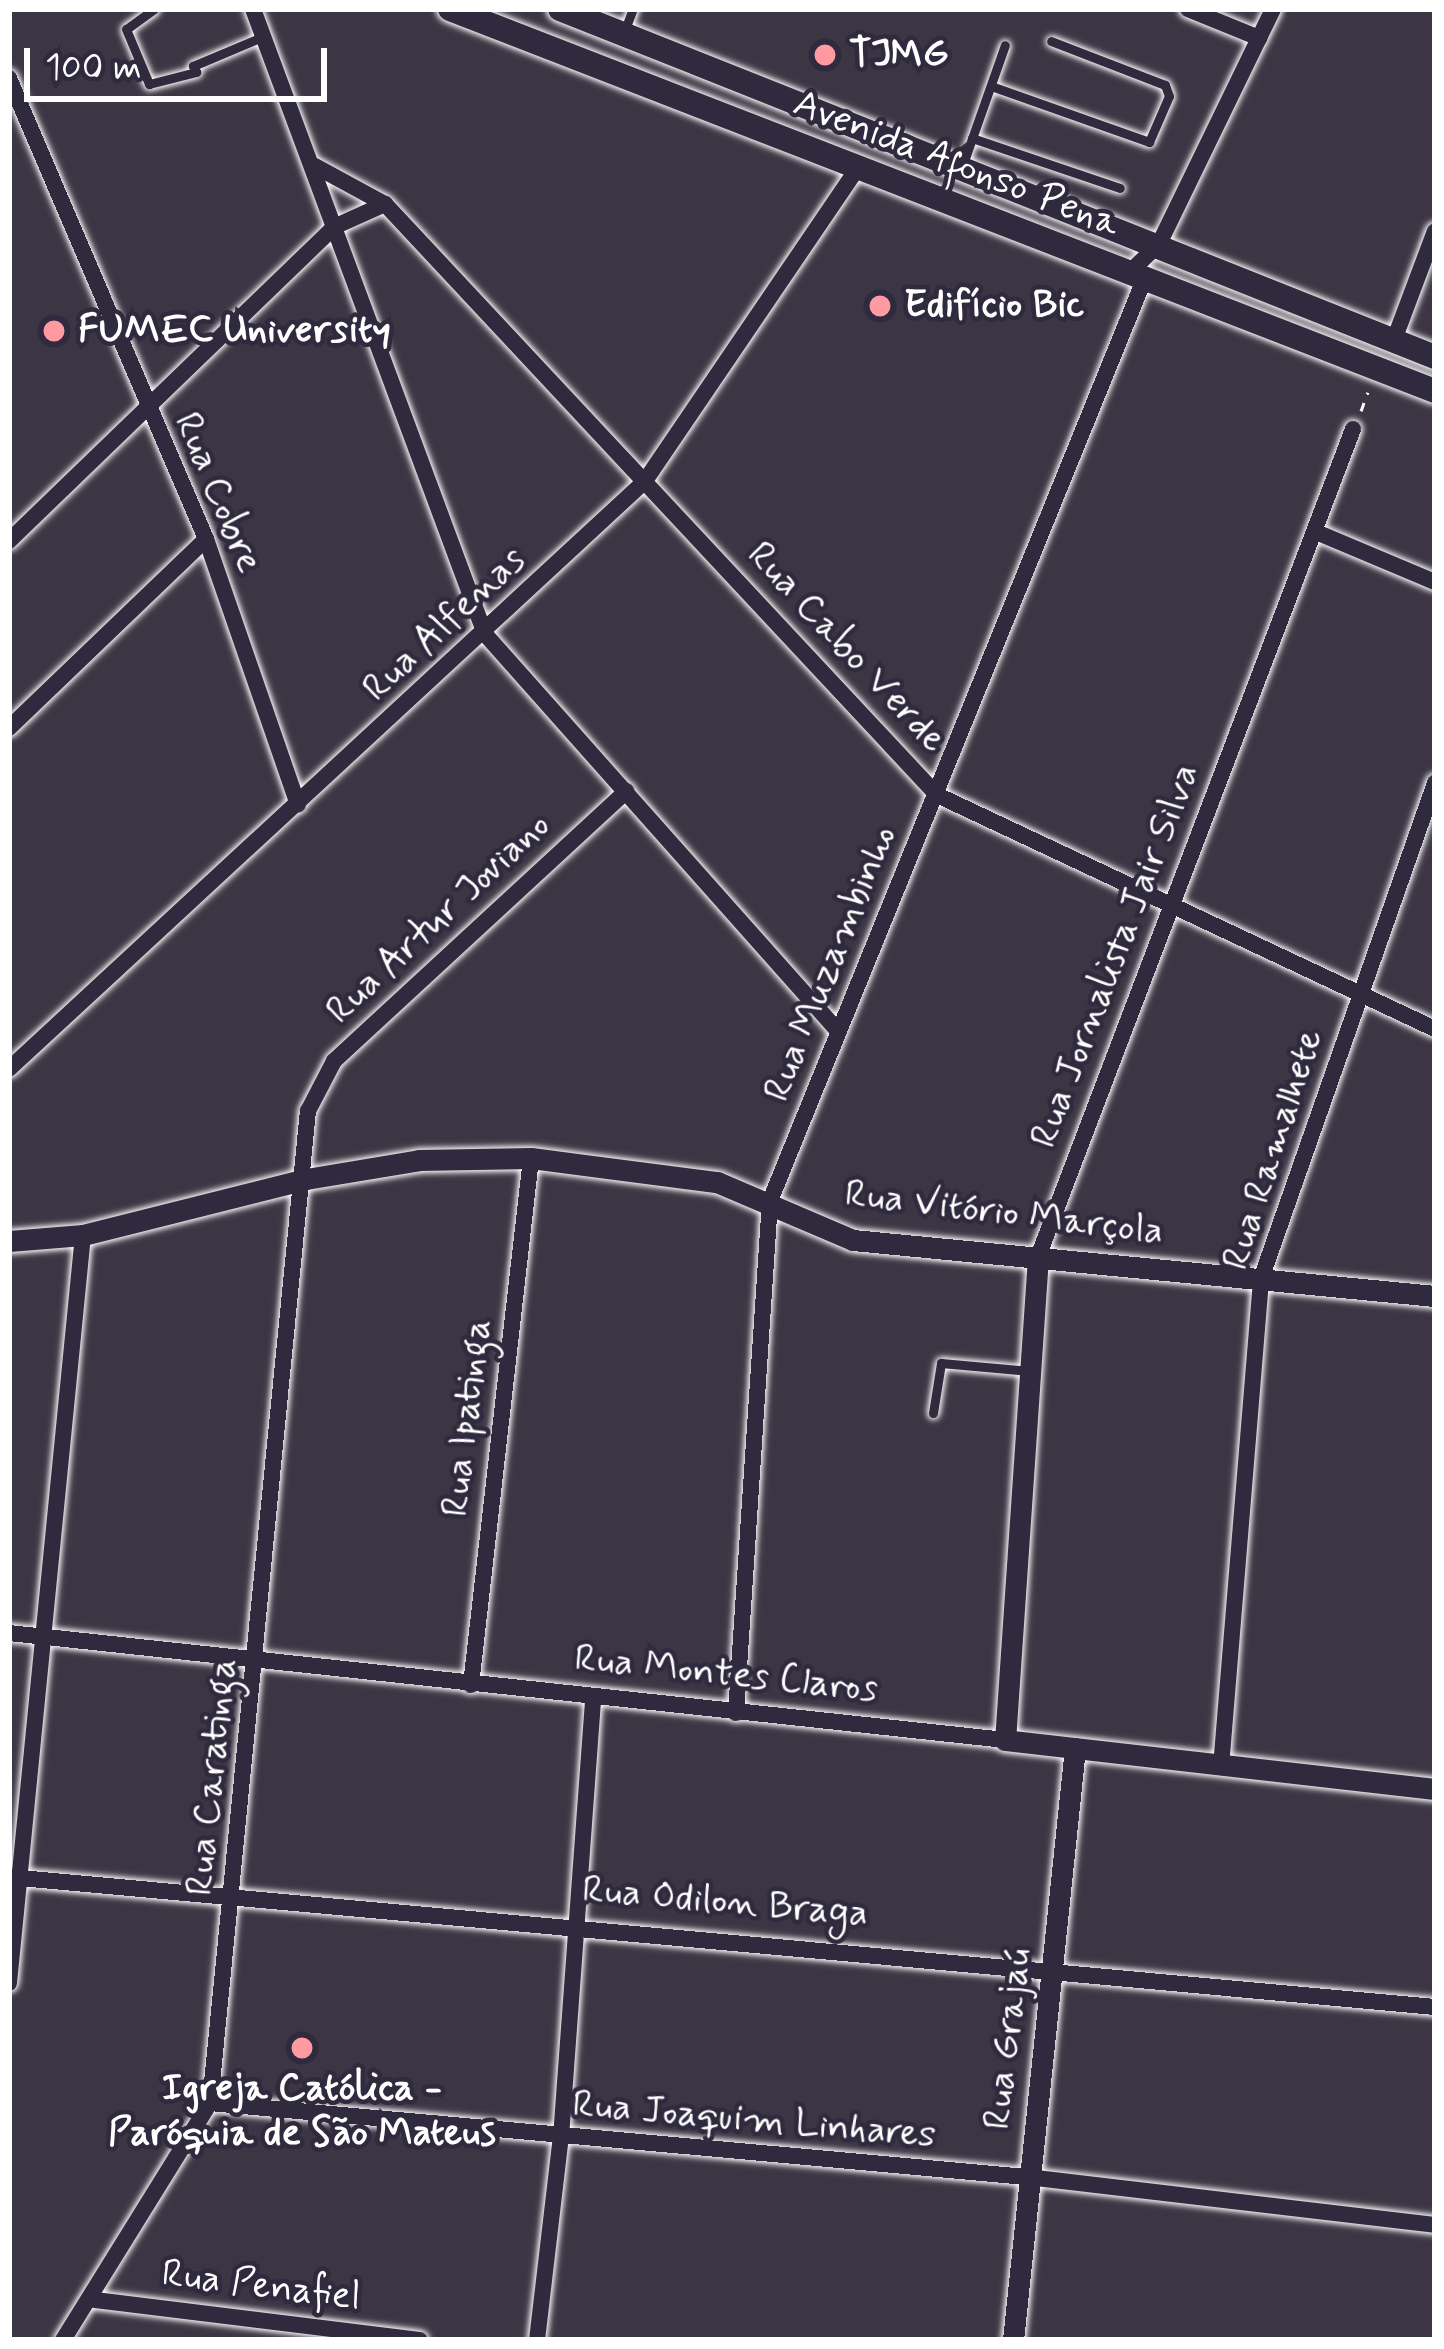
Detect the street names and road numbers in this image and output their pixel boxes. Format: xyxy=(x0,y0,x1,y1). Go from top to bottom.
street label: Avenida Afonso Pena xyxy=(789,82,1123,248)
street label: Rua Cobre xyxy=(162,405,272,581)
street label: Rua Alfenas xyxy=(352,536,538,714)
street label: Rua Cabo Verde xyxy=(739,536,953,760)
street label: Rua Jornalista Jair Silva xyxy=(1022,759,1210,1153)
street label: Rua Artur Joviano xyxy=(316,802,562,1036)
street label: Rua Muzambinho xyxy=(755,821,907,1107)
street label: Rua Ramalhete xyxy=(1213,1025,1335,1275)
street label: Rua Vitório Marçola xyxy=(844,1171,1164,1257)
street label: Rua Ipatinga xyxy=(432,1313,504,1523)
street label: Rua Montes Claros xyxy=(569,1635,883,1715)
street label: Rua Caratinga xyxy=(178,1659,248,1895)
street label: Rua Odilon Braga xyxy=(579,1867,871,1939)
street label: Rua Grajaú xyxy=(975,1947,1043,2131)
street label: Rua Joaquim Linhares xyxy=(566,2081,942,2161)
street label: Rua Penafiel xyxy=(160,2252,362,2322)

